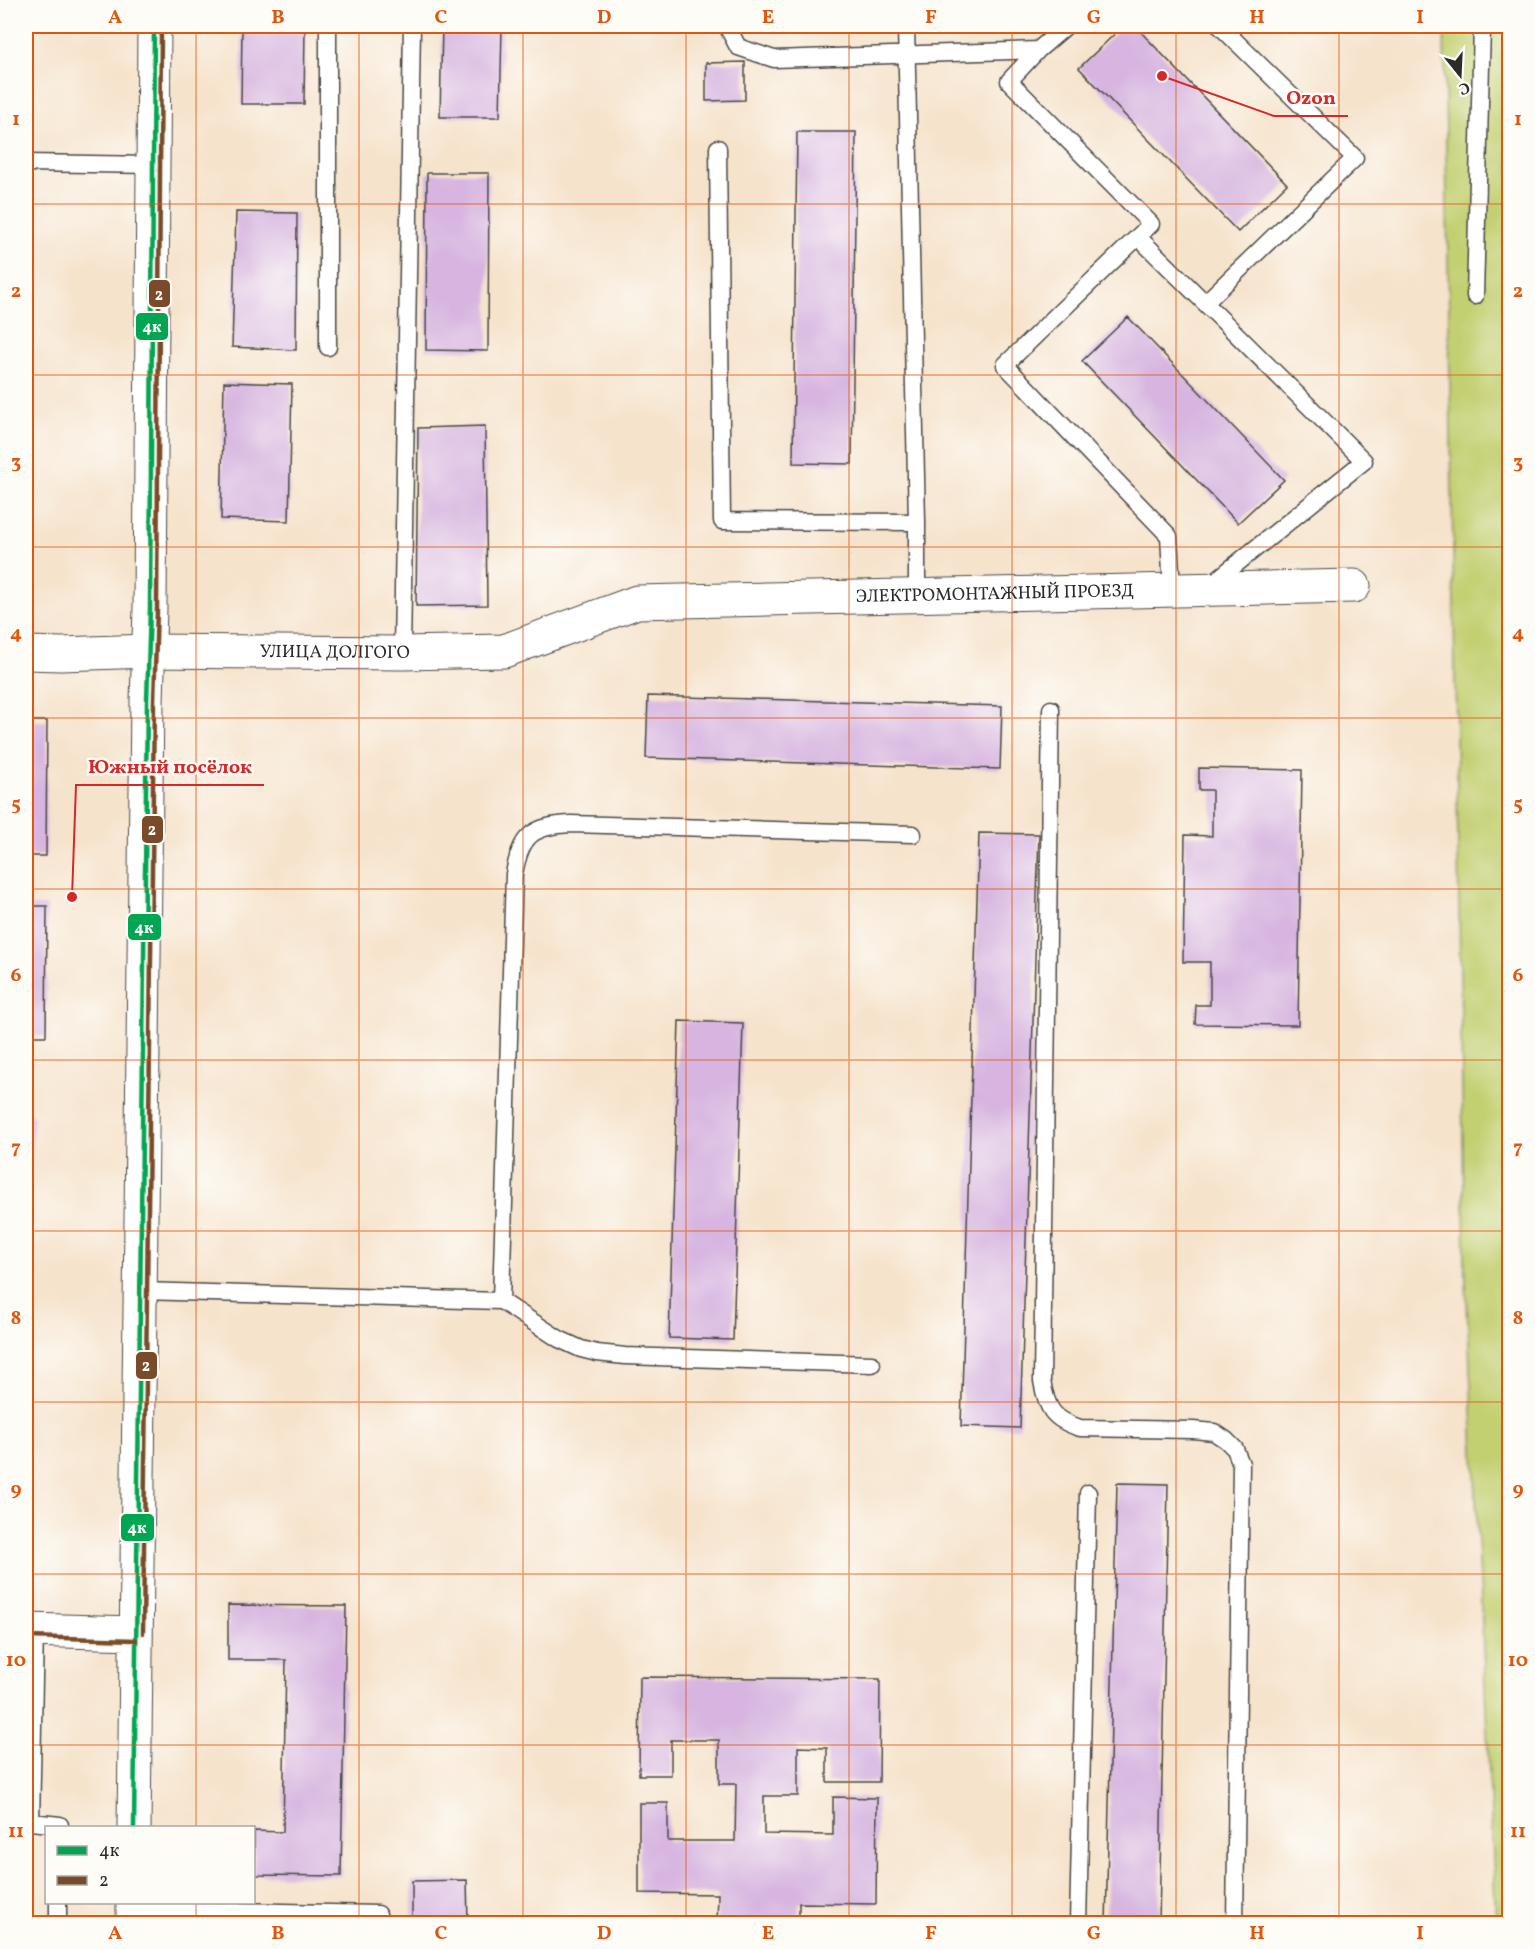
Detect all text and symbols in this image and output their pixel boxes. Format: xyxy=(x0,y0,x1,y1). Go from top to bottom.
text: A xyxy=(108,4,122,32)
text: B xyxy=(271,4,285,32)
text: C xyxy=(435,4,448,32)
text: D xyxy=(597,4,611,32)
text: E xyxy=(762,4,774,32)
text: F xyxy=(925,4,937,32)
text: G xyxy=(1087,4,1101,32)
text: H xyxy=(1249,4,1265,32)
text: I xyxy=(1416,4,1424,32)
north arrow xyxy=(1430,45,1490,105)
text: С xyxy=(1456,75,1472,99)
callout: Ozon xyxy=(1274,78,1348,116)
text: Ozon xyxy=(1286,85,1336,113)
text: 1 xyxy=(12,106,20,134)
text: 1 xyxy=(1514,106,1522,134)
text: 2 xyxy=(11,278,21,306)
text: 2 xyxy=(1513,278,1523,306)
line badge: 2 xyxy=(148,279,171,308)
text: 2 xyxy=(155,285,163,307)
line badge: 4к xyxy=(135,312,169,341)
text: 4к xyxy=(142,317,162,339)
text: 3 xyxy=(11,449,21,477)
text: 3 xyxy=(1513,449,1523,477)
street label: ЭЛЕКТРОМОНТАЖНЫЙ ПРОЕЗД xyxy=(856,578,1134,610)
text: 4 xyxy=(10,620,22,648)
text: 4 xyxy=(1512,620,1524,648)
street label: УЛИЦА ДОЛГОГО xyxy=(260,639,410,666)
callout: Южный посёлок xyxy=(76,747,264,785)
text: Южный посёлок xyxy=(88,754,252,782)
text: 5 xyxy=(11,791,21,819)
text: 5 xyxy=(1513,791,1523,819)
line badge: 2 xyxy=(141,815,164,844)
text: 2 xyxy=(148,820,156,842)
line badge: 4к xyxy=(127,913,162,941)
text: 4к xyxy=(134,918,154,940)
text: 6 xyxy=(11,962,22,990)
text: 6 xyxy=(1513,962,1524,990)
text: 7 xyxy=(11,1134,21,1162)
text: 7 xyxy=(1513,1134,1523,1162)
text: 8 xyxy=(11,1305,21,1333)
text: 8 xyxy=(1513,1305,1523,1333)
line badge: 2 xyxy=(135,1351,158,1380)
text: 2 xyxy=(142,1356,150,1378)
text: 9 xyxy=(10,1476,22,1504)
text: 9 xyxy=(1512,1476,1524,1504)
line badge: 4к xyxy=(120,1513,155,1542)
text: 4к xyxy=(127,1518,147,1540)
text: 10 xyxy=(6,1647,26,1675)
text: 10 xyxy=(1508,1647,1528,1675)
text: 11 xyxy=(8,1818,24,1846)
text: 11 xyxy=(1510,1818,1526,1846)
legend xyxy=(45,1826,255,1904)
text: 4к xyxy=(99,1839,120,1864)
text: 2 xyxy=(99,1869,109,1894)
text: A xyxy=(108,1920,122,1948)
text: B xyxy=(271,1920,285,1948)
text: C xyxy=(435,1920,448,1948)
text: D xyxy=(597,1920,611,1948)
text: E xyxy=(762,1920,774,1948)
text: F xyxy=(925,1920,937,1948)
text: G xyxy=(1087,1920,1101,1948)
text: H xyxy=(1249,1920,1265,1948)
text: I xyxy=(1416,1920,1424,1948)

